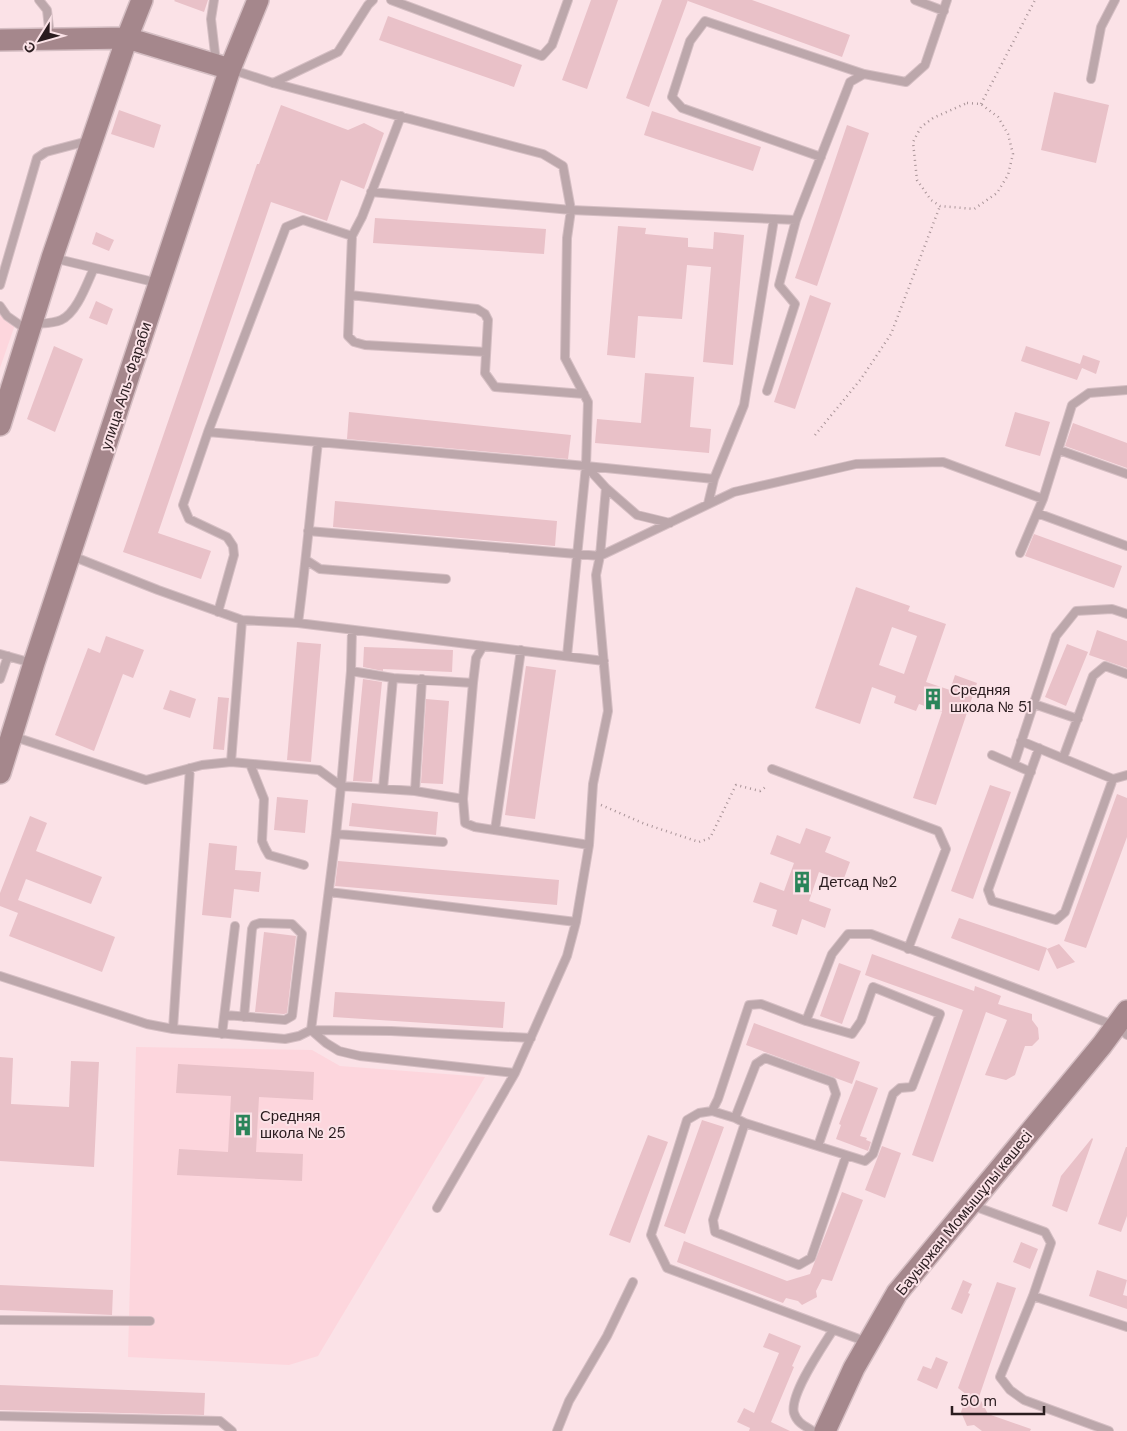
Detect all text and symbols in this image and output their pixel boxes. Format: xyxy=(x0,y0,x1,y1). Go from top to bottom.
north arrow xyxy=(15,15,65,65)
text: С xyxy=(19,38,40,57)
street label: улица Аль-Фараби xyxy=(96,320,156,452)
place label: Средняя школа № 51 xyxy=(950,680,1032,717)
building icon: Средняя школа № 51 xyxy=(920,686,946,712)
building icon: Детсад №2 xyxy=(789,869,815,895)
place label: Детсад №2 xyxy=(819,872,897,892)
place label: Средняя школа № 25 xyxy=(260,1106,346,1143)
building icon: Средняя школа № 25 xyxy=(230,1112,256,1138)
street label: Бауыржан Момышұлы көшесі xyxy=(891,1126,1037,1300)
scale bar xyxy=(952,1384,1044,1416)
text: 50 m xyxy=(960,1391,997,1411)

